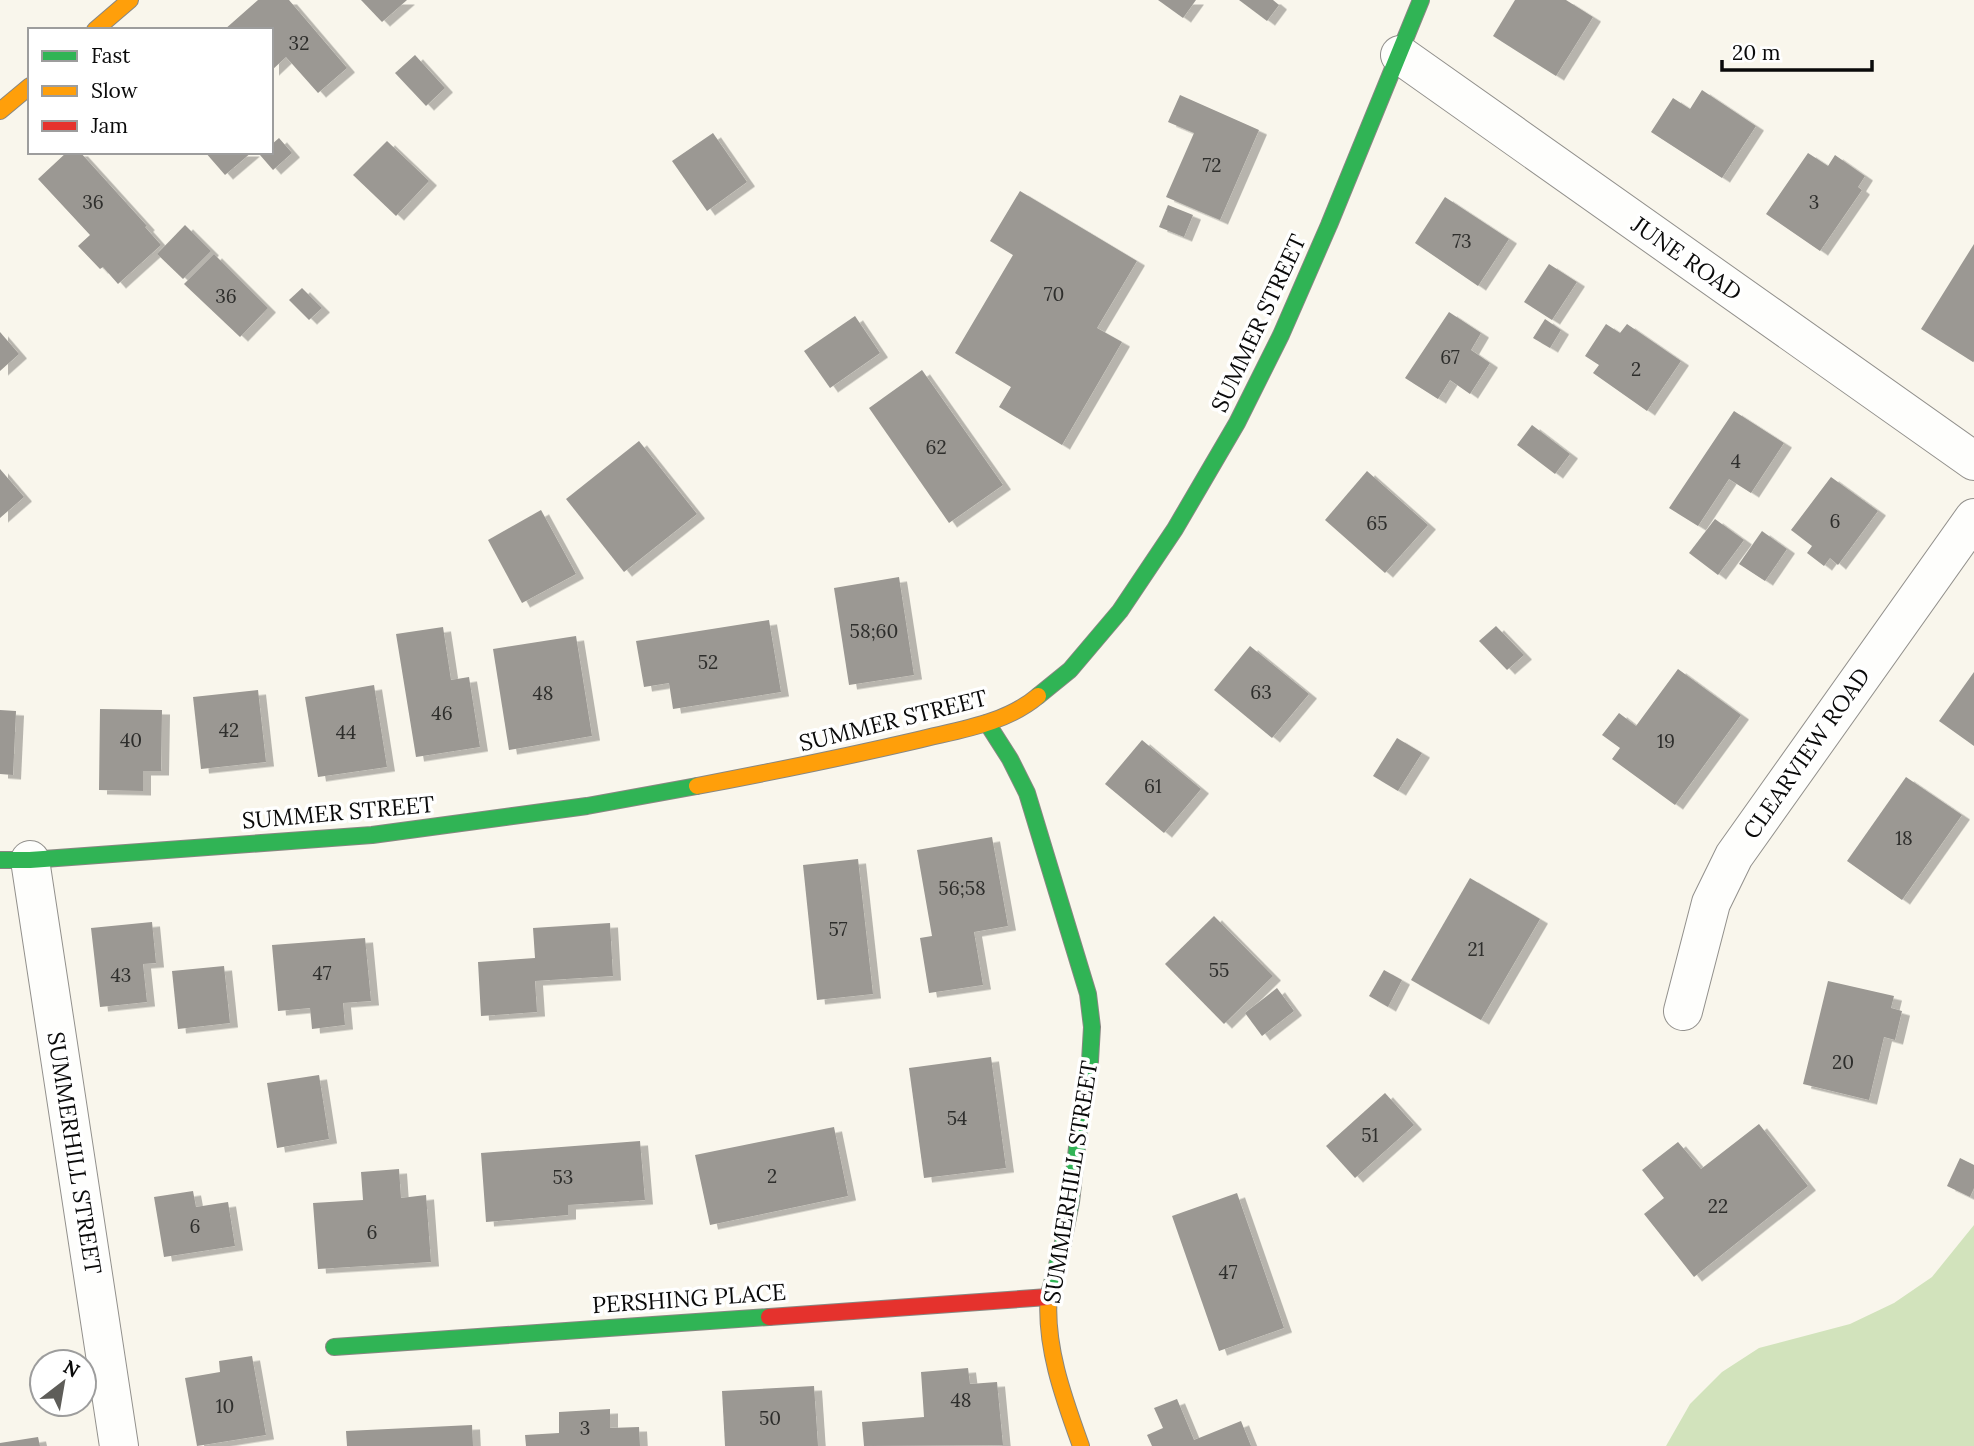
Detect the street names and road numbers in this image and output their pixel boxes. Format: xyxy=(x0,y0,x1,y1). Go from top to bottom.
street label: JUNE ROAD xyxy=(1626,209,1748,307)
street label: SUMMER STREET xyxy=(1204,229,1312,417)
street label: CLEARVIEW ROAD xyxy=(1736,662,1876,844)
street label: SUMMER STREET xyxy=(796,683,990,757)
street label: SUMMER STREET xyxy=(241,789,436,835)
street label: SUMMERHILL STREET xyxy=(42,1030,109,1277)
street label: SUMMERHILL STREET xyxy=(1037,1058,1104,1305)
street label: PERSHING PLACE xyxy=(591,1277,787,1319)

